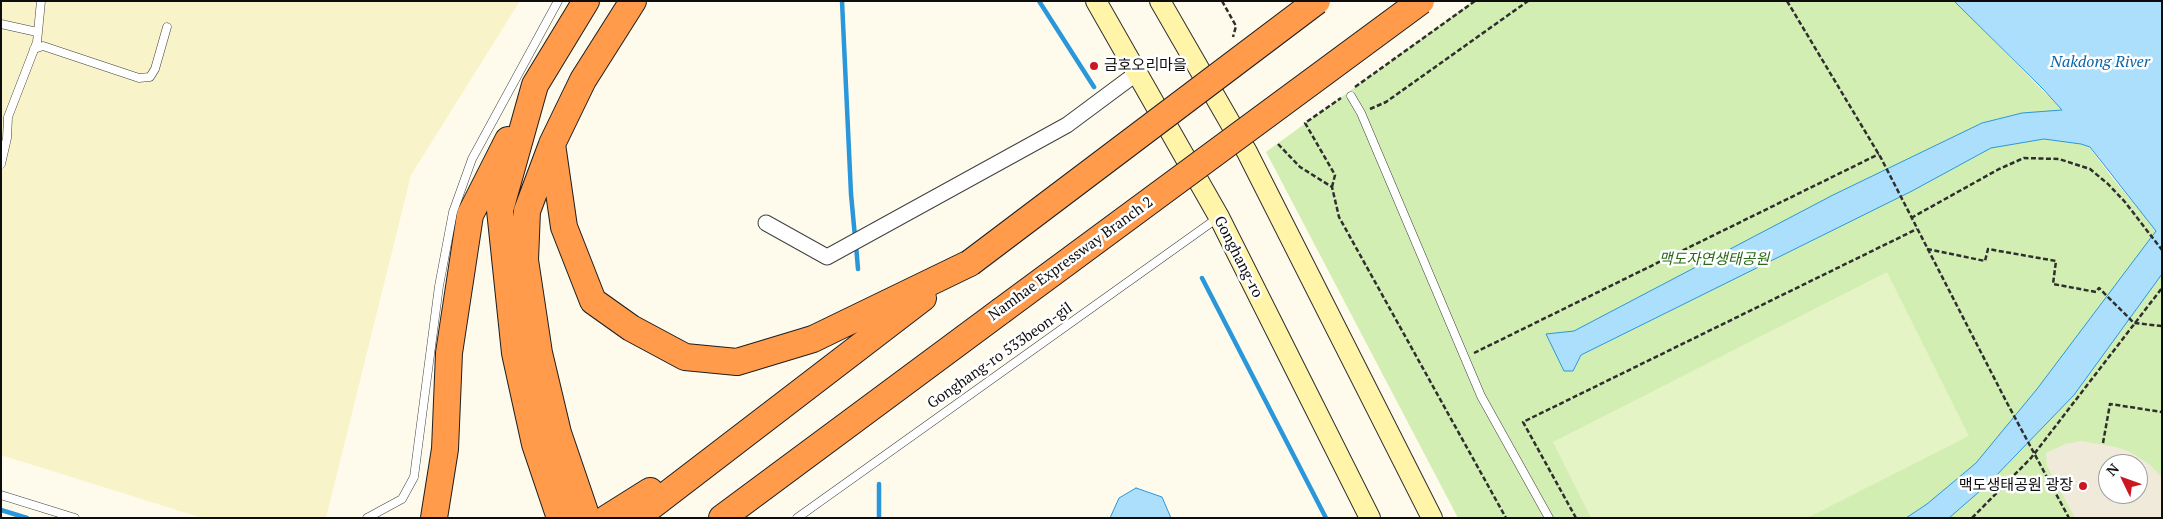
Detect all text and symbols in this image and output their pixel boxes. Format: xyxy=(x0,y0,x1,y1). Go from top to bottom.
water label: Nakdong River xyxy=(2050,52,2150,72)
place label: 금호오리마을 xyxy=(1104,57,1187,75)
marker: 금호오리마을 xyxy=(1088,60,1100,72)
street label: Namhae Expressway Branch 2 xyxy=(985,193,1157,325)
street label: Gonghang-ro xyxy=(1210,213,1266,301)
park label: 맥도자연생태공원 xyxy=(1659,251,1769,269)
street label: Gonghang-ro 533beon-gil xyxy=(924,299,1076,413)
north arrow xyxy=(2098,454,2148,504)
text: N xyxy=(2102,459,2123,480)
place label: 맥도생태공원 광장 xyxy=(1959,477,2073,495)
marker: 맥도생태공원 광장 xyxy=(2077,480,2089,492)

